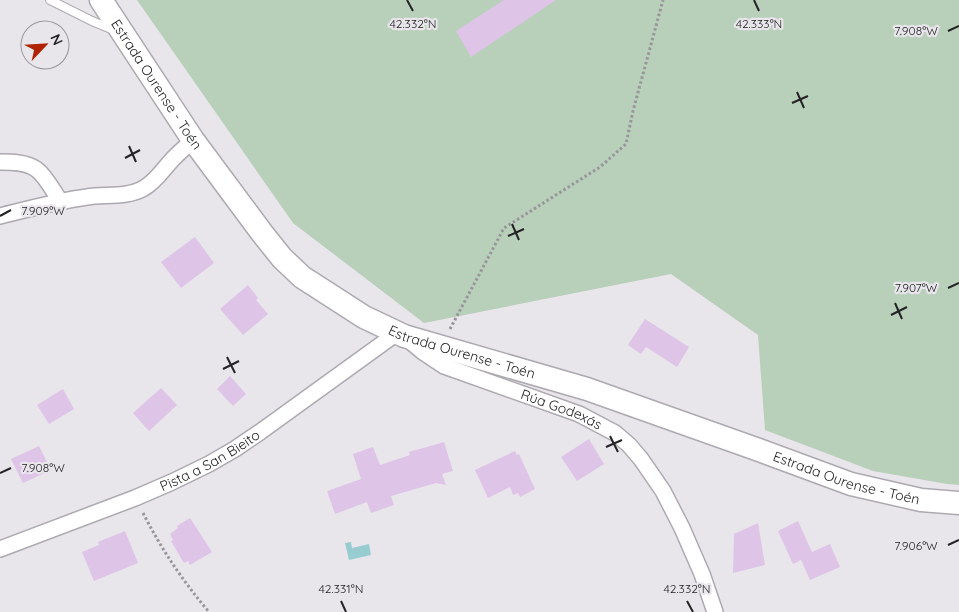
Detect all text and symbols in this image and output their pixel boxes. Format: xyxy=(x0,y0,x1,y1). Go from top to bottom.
street label: Estrada Ourense - Toén xyxy=(107,16,206,153)
text: 42.332°N xyxy=(389,16,437,31)
text: 42.333°N xyxy=(736,16,782,31)
north arrow xyxy=(20,20,70,70)
text: 7.908°W xyxy=(894,23,938,38)
text: N xyxy=(46,31,67,48)
text: 7.909°W xyxy=(21,203,65,218)
text: 7.907°W xyxy=(895,280,938,295)
street label: Estrada Ourense - Toén xyxy=(385,321,537,383)
street label: Rúa Godexás xyxy=(518,385,605,434)
street label: Pista a San Bieito xyxy=(157,426,263,495)
street label: Estrada Ourense - Toén xyxy=(771,447,921,508)
text: 7.908°W xyxy=(21,460,65,475)
text: 7.906°W xyxy=(894,538,938,553)
text: 42.331°N xyxy=(319,581,363,596)
text: 42.332°N xyxy=(663,581,711,596)

